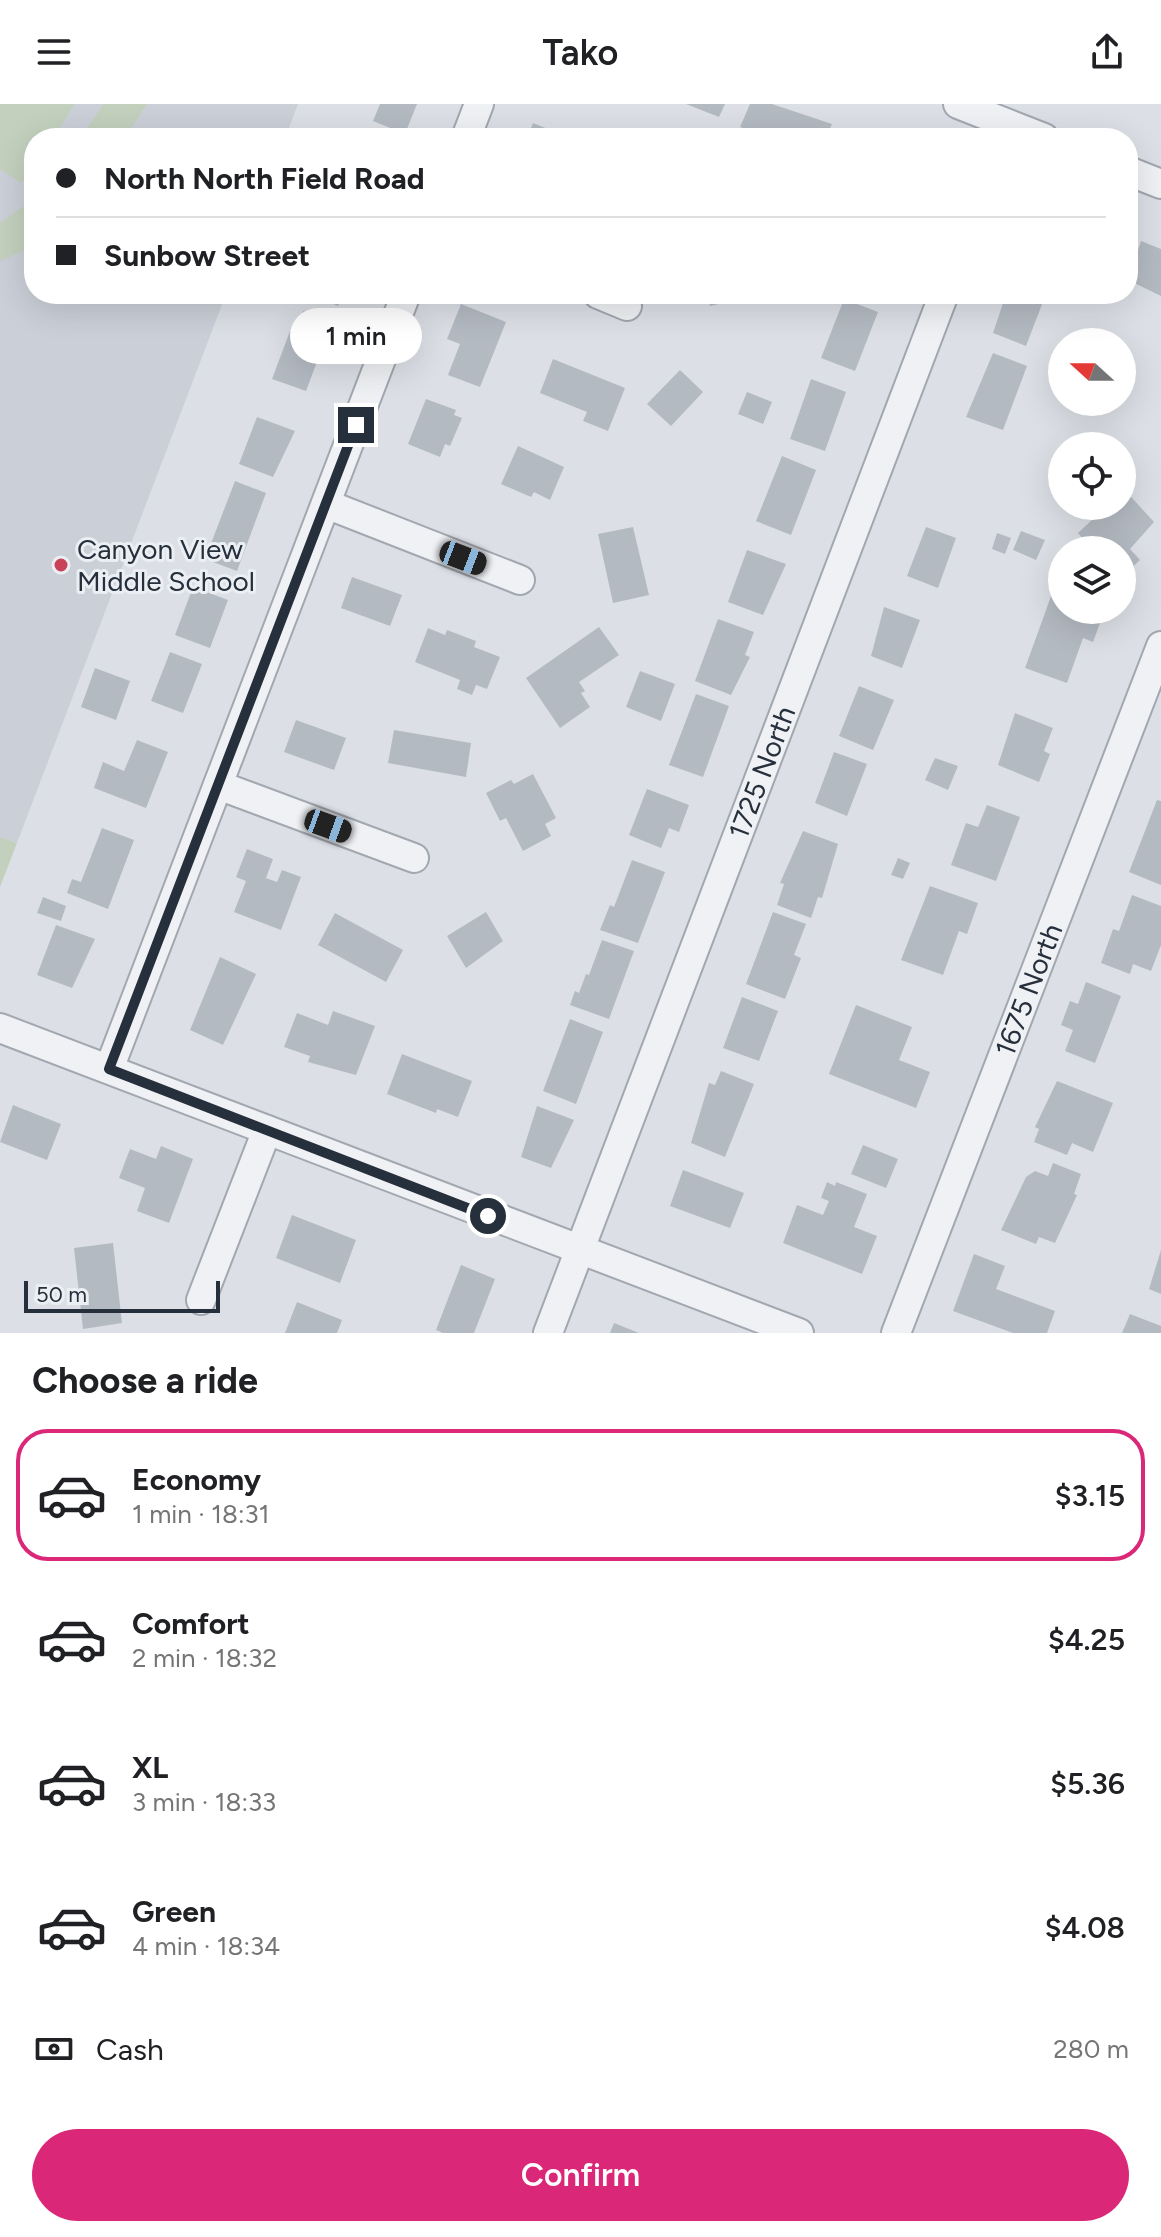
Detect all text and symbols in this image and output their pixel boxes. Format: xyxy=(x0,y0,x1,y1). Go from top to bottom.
icon: menu xyxy=(32,30,76,74)
icon: share xyxy=(1085,30,1129,74)
text: Tako xyxy=(543,31,618,74)
text: North North Field Road xyxy=(104,160,425,197)
text: Sunbow Street xyxy=(104,237,310,274)
callout: 1 min xyxy=(290,309,422,365)
text: 1 min xyxy=(326,320,386,352)
north arrow xyxy=(1048,328,1136,416)
map controls xyxy=(1048,328,1136,624)
route end xyxy=(338,407,374,443)
button: locate xyxy=(1048,432,1136,520)
place label: Canyon View Middle School xyxy=(77,532,255,598)
button: layers xyxy=(1048,536,1136,624)
car xyxy=(436,538,490,578)
marker: Canyon View Middle School xyxy=(52,556,70,574)
street label: 1725 North xyxy=(721,701,802,843)
car xyxy=(301,807,355,845)
street label: 1675 North xyxy=(988,919,1069,1061)
route start xyxy=(470,1198,506,1234)
scale bar xyxy=(24,1277,220,1313)
text: 50 m xyxy=(36,1281,87,1308)
text: Choose a ride xyxy=(32,1359,258,1402)
icon: car xyxy=(36,1459,108,1531)
text: Economy xyxy=(132,1461,261,1498)
text: $3.15 xyxy=(1055,1477,1125,1514)
text: 1 min · 18:31 xyxy=(132,1498,269,1530)
icon: car xyxy=(36,1603,108,1675)
text: Comfort xyxy=(132,1605,250,1642)
text: $4.25 xyxy=(1048,1621,1125,1658)
text: 2 min · 18:32 xyxy=(132,1642,277,1674)
icon: car xyxy=(36,1747,108,1819)
text: XL xyxy=(132,1749,168,1786)
text: $5.36 xyxy=(1050,1765,1125,1802)
text: 3 min · 18:33 xyxy=(132,1786,276,1818)
icon: car xyxy=(36,1891,108,1963)
text: Green xyxy=(132,1893,216,1930)
text: $4.08 xyxy=(1045,1909,1125,1946)
text: 4 min · 18:34 xyxy=(132,1930,280,1962)
icon: cash xyxy=(32,2027,76,2071)
text: Cash xyxy=(96,2031,164,2068)
text: 280 m xyxy=(1053,2033,1129,2065)
button: Confirm xyxy=(32,2129,1129,2221)

